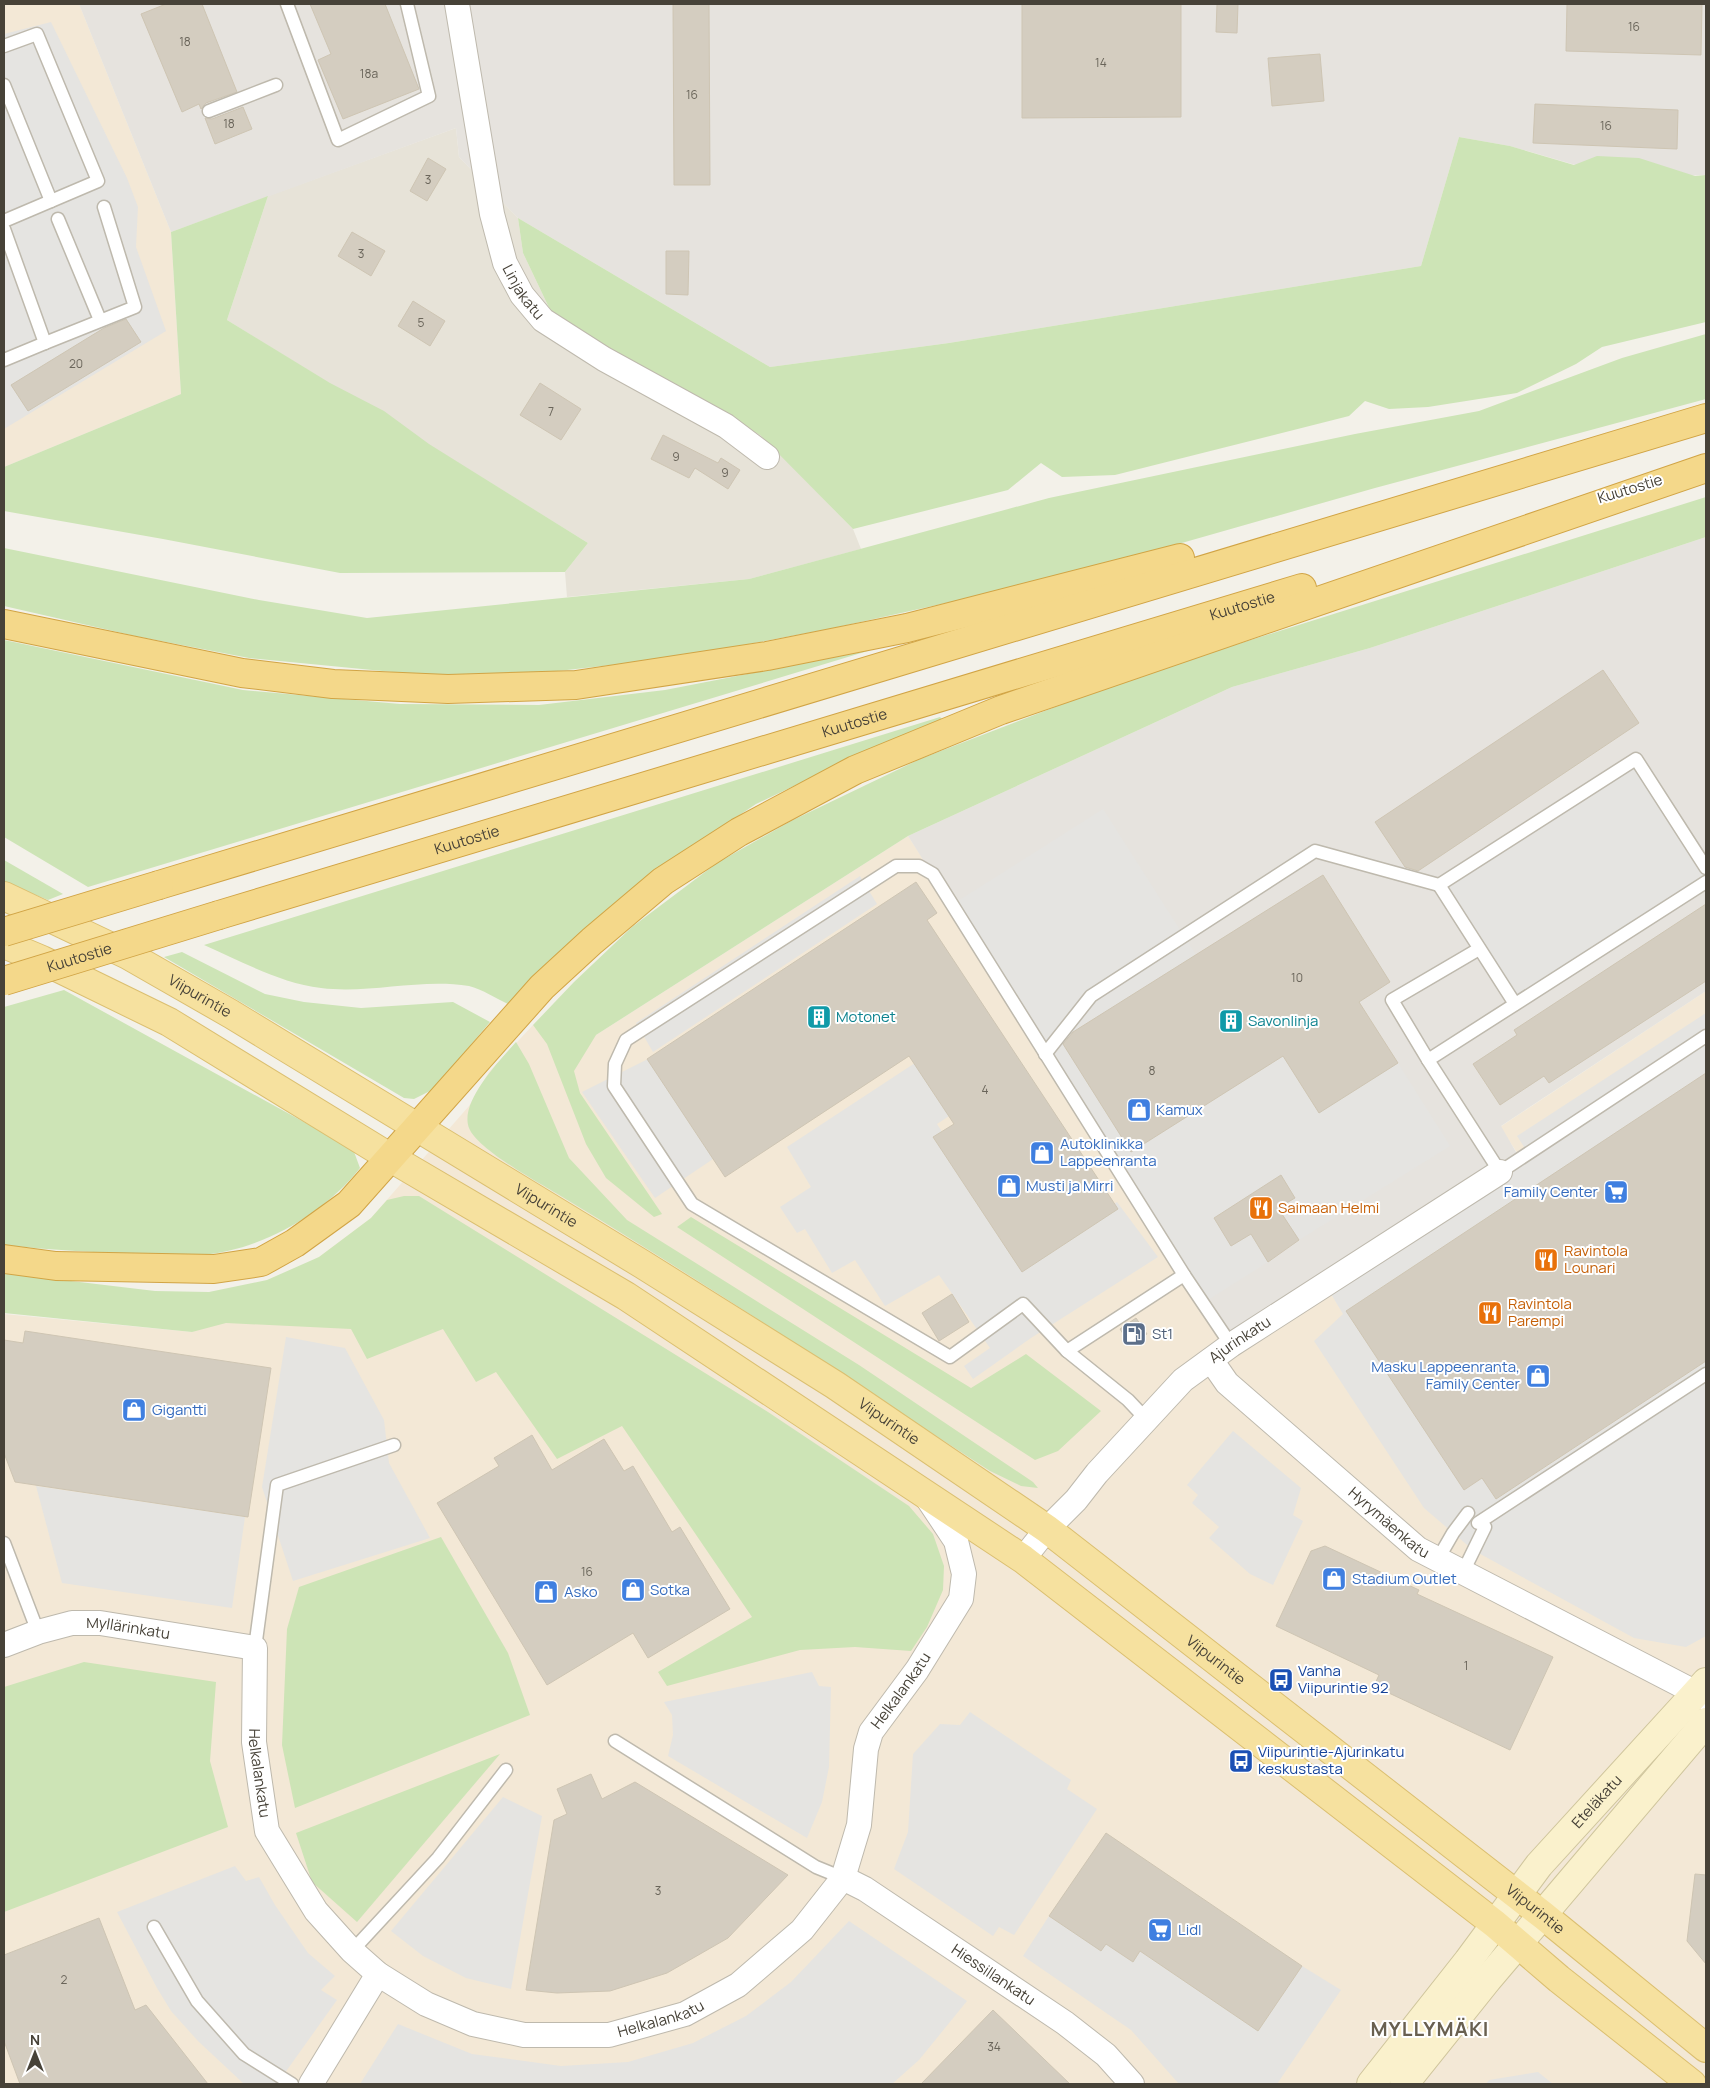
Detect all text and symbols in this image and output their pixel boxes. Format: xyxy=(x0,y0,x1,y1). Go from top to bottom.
house number: 16 xyxy=(1628,18,1640,35)
house number: 18 xyxy=(179,33,191,50)
house number: 14 xyxy=(1095,54,1107,71)
house number: 18a xyxy=(360,65,378,82)
house number: 16 xyxy=(686,86,698,103)
house number: 18 xyxy=(223,115,235,132)
house number: 16 xyxy=(1600,117,1612,134)
house number: 3 xyxy=(425,171,431,188)
house number: 3 xyxy=(358,245,364,262)
street label: Linjakatu xyxy=(498,260,549,324)
house number: 5 xyxy=(418,314,425,331)
house number: 20 xyxy=(69,355,83,372)
house number: 7 xyxy=(548,403,554,420)
house number: 9 xyxy=(672,448,680,465)
house number: 9 xyxy=(721,464,729,481)
street label: Kuutostie xyxy=(1595,469,1665,508)
street label: Kuutostie xyxy=(1207,586,1278,625)
street label: Kuutostie xyxy=(819,703,890,742)
street label: Kuutostie xyxy=(432,820,502,859)
street label: Kuutostie xyxy=(44,937,115,977)
street label: Viipurintie xyxy=(164,969,236,1022)
house number: 10 xyxy=(1291,969,1303,986)
building icon: Motonet xyxy=(806,1004,832,1030)
place label: Motonet xyxy=(836,1006,896,1027)
building icon: Savonlinja xyxy=(1218,1008,1244,1034)
place label: Savonlinja xyxy=(1248,1010,1318,1031)
house number: 8 xyxy=(1149,1062,1156,1079)
house number: 4 xyxy=(981,1081,989,1098)
shop icon: Kamux xyxy=(1126,1097,1152,1123)
place label: Kamux xyxy=(1156,1099,1203,1120)
place label: Autoklinikka Lappeenranta xyxy=(1060,1133,1157,1171)
shop icon: Autoklinikka Lappeenranta xyxy=(1029,1140,1055,1166)
shop icon: Musti ja Mirri xyxy=(996,1173,1022,1199)
place label: Musti ja Mirri xyxy=(1026,1175,1113,1196)
street label: Viipurintie xyxy=(511,1178,582,1233)
supermarket icon: Family Center xyxy=(1603,1179,1629,1205)
place label: Family Center xyxy=(1504,1181,1599,1202)
restaurant icon: Saimaan Helmi xyxy=(1248,1195,1274,1221)
place label: Saimaan Helmi xyxy=(1278,1197,1379,1218)
place label: Ravintola Lounari xyxy=(1564,1240,1628,1278)
restaurant icon: Ravintola Lounari xyxy=(1533,1247,1559,1273)
place label: Ravintola Parempi xyxy=(1508,1293,1572,1331)
restaurant icon: Ravintola Parempi xyxy=(1477,1300,1503,1326)
street label: Ajurinkatu xyxy=(1204,1311,1275,1368)
fuel station icon: St1 xyxy=(1121,1321,1147,1347)
place label: St1 xyxy=(1152,1323,1173,1344)
place label: Masku Lappeenranta, Family Center xyxy=(1371,1356,1521,1394)
shop icon: Masku Lappeenranta, Family Center xyxy=(1525,1363,1551,1389)
street label: Viipurintie xyxy=(854,1393,924,1450)
shop icon: Gigantti xyxy=(121,1397,147,1423)
place label: Gigantti xyxy=(152,1399,207,1420)
street label: Hyrymäenkatu xyxy=(1344,1482,1433,1563)
house number: 16 xyxy=(581,1563,593,1580)
shop icon: Stadium Outlet xyxy=(1321,1566,1347,1592)
place label: Stadium Outlet xyxy=(1352,1568,1457,1589)
shop icon: Sotka xyxy=(620,1577,646,1603)
shop icon: Asko xyxy=(533,1579,559,1605)
place label: Sotka xyxy=(650,1579,690,1600)
place label: Asko xyxy=(564,1581,598,1602)
street label: Myllärinkatu xyxy=(86,1612,172,1644)
street label: Viipurintie xyxy=(1182,1630,1250,1690)
street label: Helkalankatu xyxy=(866,1648,935,1733)
house number: 1 xyxy=(1464,1657,1468,1674)
place label: Vanha Viipurintie 92 xyxy=(1298,1660,1389,1698)
bus stop icon: Vanha Viipurintie 92 xyxy=(1268,1667,1294,1693)
street label: Helkalankatu xyxy=(244,1728,276,1819)
place label: Viipurintie-Ajurinkatu keskustasta xyxy=(1258,1741,1404,1779)
bus stop icon: Viipurintie-Ajurinkatu keskustasta xyxy=(1228,1748,1254,1774)
street label: Eteläkatu xyxy=(1567,1770,1626,1833)
street label: Viipurintie xyxy=(1502,1879,1570,1939)
house number: 3 xyxy=(655,1882,661,1899)
supermarket icon: Lidl xyxy=(1147,1917,1173,1943)
place label: Lidl xyxy=(1178,1919,1202,1940)
street label: Hiessillankatu xyxy=(947,1939,1040,2010)
house number: 2 xyxy=(61,1971,68,1988)
street label: Helkalankatu xyxy=(615,1995,708,2042)
district label: MYLLYMÄKI xyxy=(1371,2015,1489,2042)
north arrow xyxy=(10,2028,60,2078)
text: N xyxy=(30,2030,40,2049)
house number: 34 xyxy=(987,2038,1001,2055)

